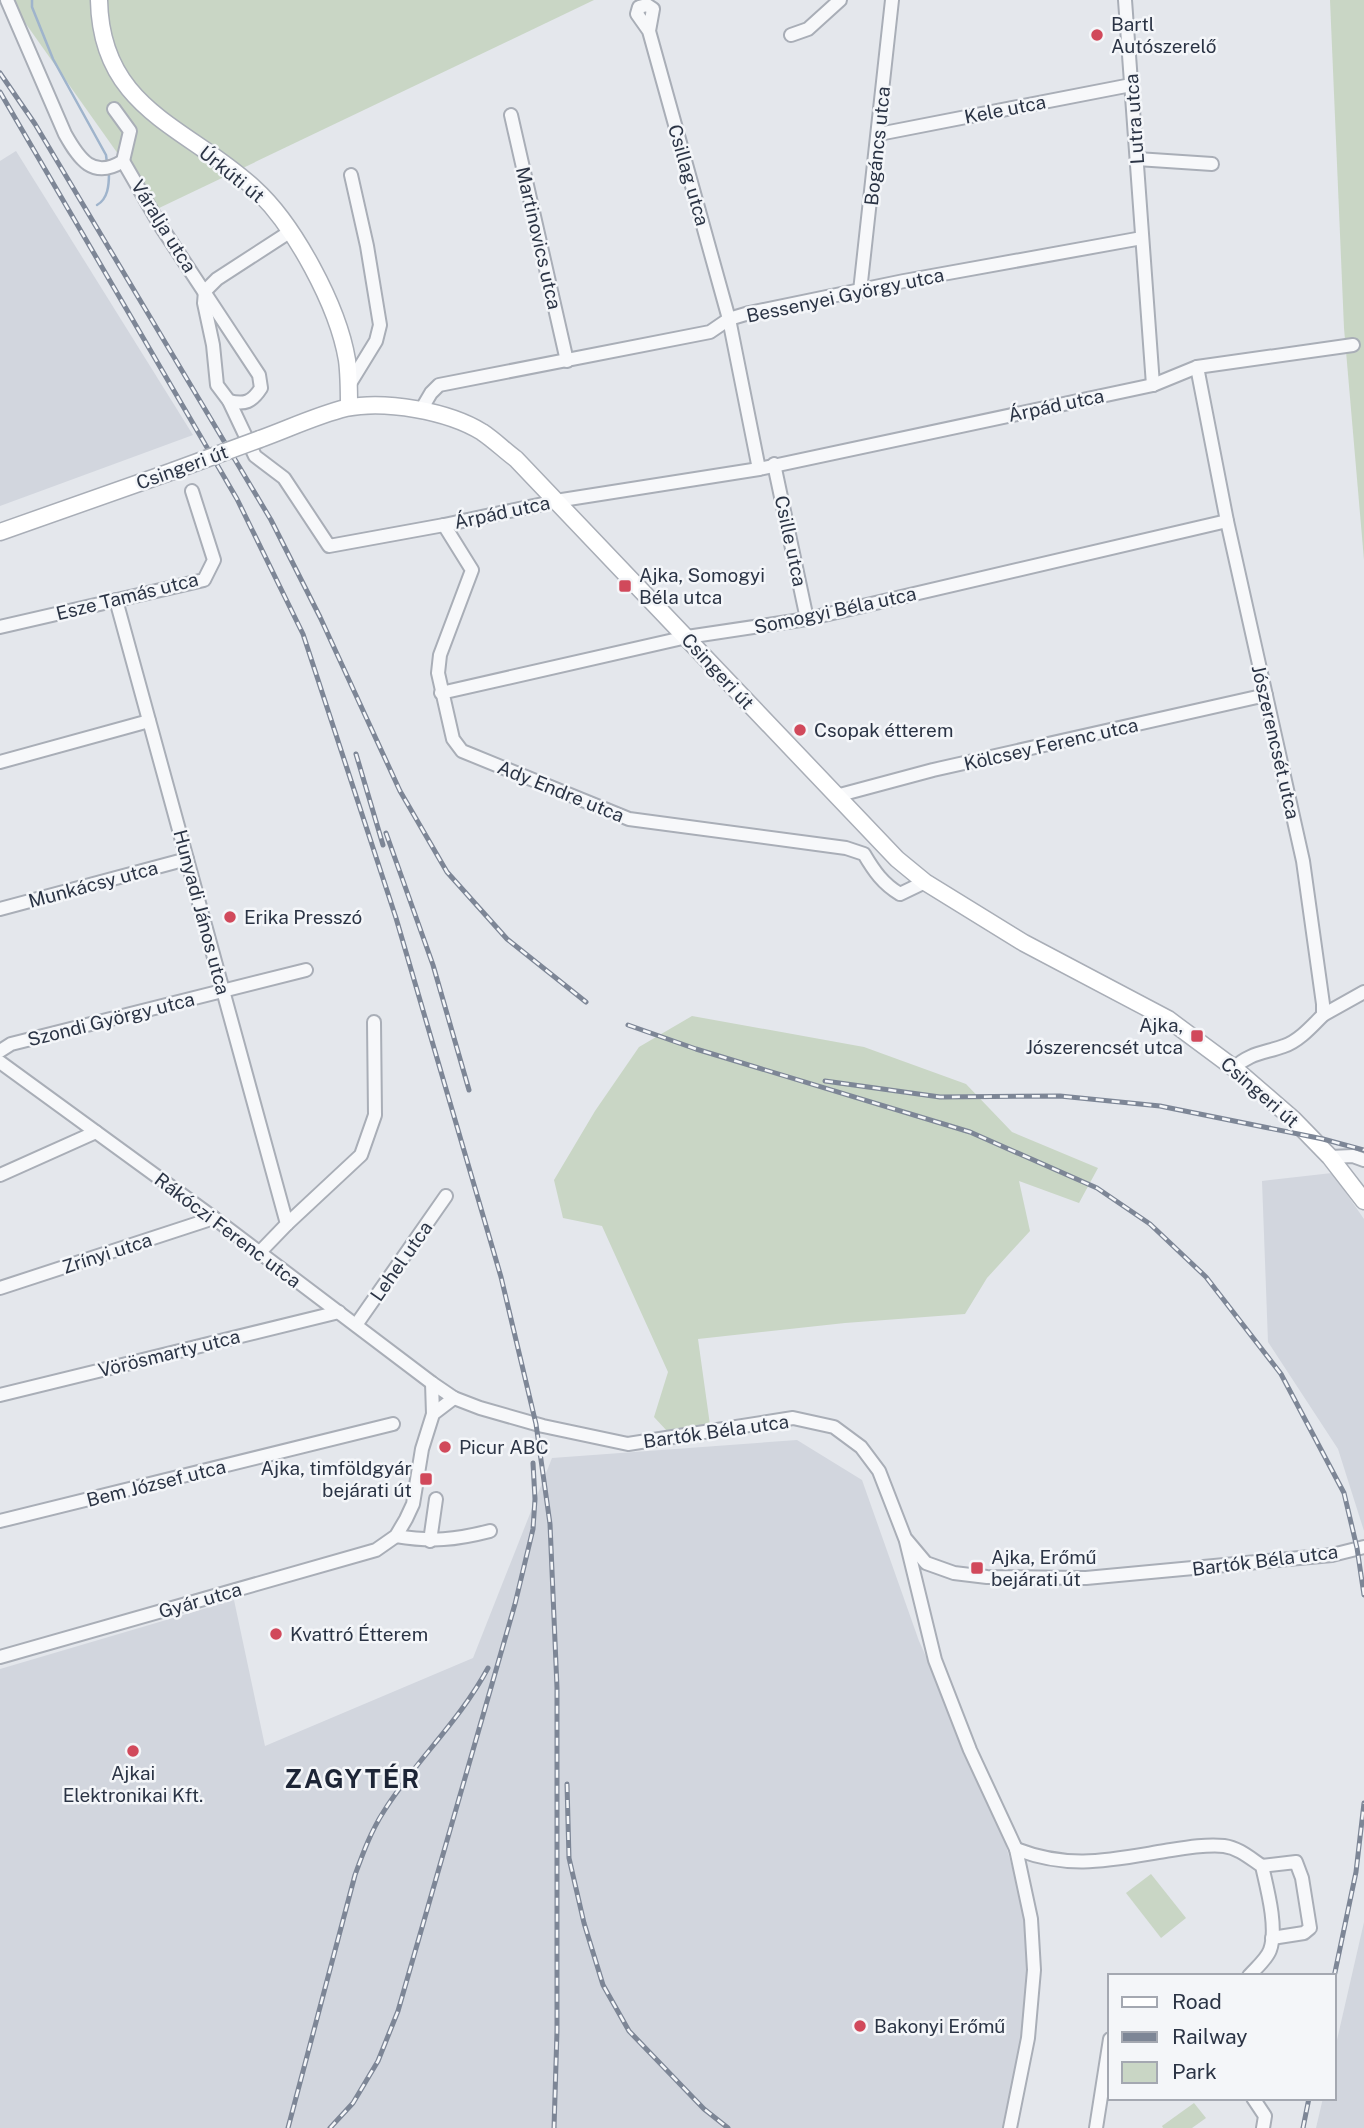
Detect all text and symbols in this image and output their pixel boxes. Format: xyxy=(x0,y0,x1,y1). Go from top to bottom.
place label: Bartl Autószerelő xyxy=(1111,13,1217,57)
marker: Bartl Autószerelő xyxy=(1089,27,1105,43)
street label: Lutra utca xyxy=(1120,73,1148,165)
street label: Bogáncs utca xyxy=(860,85,894,207)
street label: Kele utca xyxy=(962,90,1048,128)
street label: Csillag utca xyxy=(664,122,714,228)
street label: Úrkúti út xyxy=(195,141,269,207)
street label: Martinovics utca xyxy=(512,165,566,311)
street label: Váralja utca xyxy=(127,176,201,276)
street label: Bessenyei György utca xyxy=(744,263,946,327)
street label: Árpád utca xyxy=(1006,384,1106,426)
street label: Csingeri út xyxy=(133,440,231,494)
street label: Árpád utca xyxy=(452,491,552,533)
street label: Csille utca xyxy=(771,494,811,588)
place label: Ajka, Somogyi Béla utca xyxy=(639,564,765,608)
street label: Esze Tamás utca xyxy=(54,568,200,624)
marker: Ajka, Somogyi Béla utca xyxy=(617,578,633,594)
street label: Somogyi Béla utca xyxy=(752,582,918,638)
street label: Csingeri út xyxy=(677,628,759,714)
street label: Jószerencsét utca xyxy=(1248,663,1304,821)
street label: Kölcsey Ferenc utca xyxy=(962,713,1140,775)
place label: Csopak étterem xyxy=(814,719,953,741)
marker: Csopak étterem xyxy=(792,722,808,738)
street label: Ady Endre utca xyxy=(494,756,628,826)
street label: Hunyadi János utca xyxy=(169,827,235,997)
street label: Munkácsy utca xyxy=(26,856,160,912)
place label: Erika Presszó xyxy=(244,906,362,928)
marker: Erika Presszó xyxy=(222,909,238,925)
street label: Szondi György utca xyxy=(25,988,197,1050)
place label: Ajka, Jószerencsét utca xyxy=(1025,1014,1183,1058)
marker: Ajka, Jószerencsét utca xyxy=(1189,1028,1205,1044)
street label: Csingeri út xyxy=(1217,1052,1303,1132)
street label: Rákóczi Ferenc utca xyxy=(151,1168,305,1292)
street label: Lehel utca xyxy=(366,1217,436,1305)
street label: Zrínyi utca xyxy=(59,1228,155,1278)
street label: Vörösmarty utca xyxy=(96,1325,242,1381)
street label: Bartók Béla utca xyxy=(642,1410,790,1452)
place label: Picur ABC xyxy=(459,1436,549,1458)
marker: Picur ABC xyxy=(437,1439,453,1455)
street label: Bem József utca xyxy=(84,1455,228,1511)
place label: Ajka, timföldgyár bejárati út xyxy=(261,1457,412,1501)
marker: Ajka, timföldgyár bejárati út xyxy=(418,1471,434,1487)
street label: Bartók Béla utca xyxy=(1191,1540,1339,1580)
place label: Ajka, Erőmű bejárati út xyxy=(991,1546,1097,1590)
marker: Ajka, Erőmű bejárati út xyxy=(969,1560,985,1576)
street label: Gyár utca xyxy=(156,1578,244,1622)
place label: Kvattró Étterem xyxy=(290,1623,428,1645)
marker: Kvattró Étterem xyxy=(268,1626,284,1642)
marker: Ajkai Elektronikai Kft. xyxy=(125,1743,141,1759)
place label: Ajkai Elektronikai Kft. xyxy=(63,1762,203,1806)
district label: ZAGYTÉR xyxy=(285,1763,421,1794)
legend xyxy=(1108,1974,1336,2100)
text: Road xyxy=(1172,1989,1222,2014)
place label: Bakonyi Erőmű xyxy=(874,2015,1005,2037)
marker: Bakonyi Erőmű xyxy=(852,2018,868,2034)
text: Railway xyxy=(1172,2024,1248,2049)
text: Park xyxy=(1172,2059,1217,2084)

